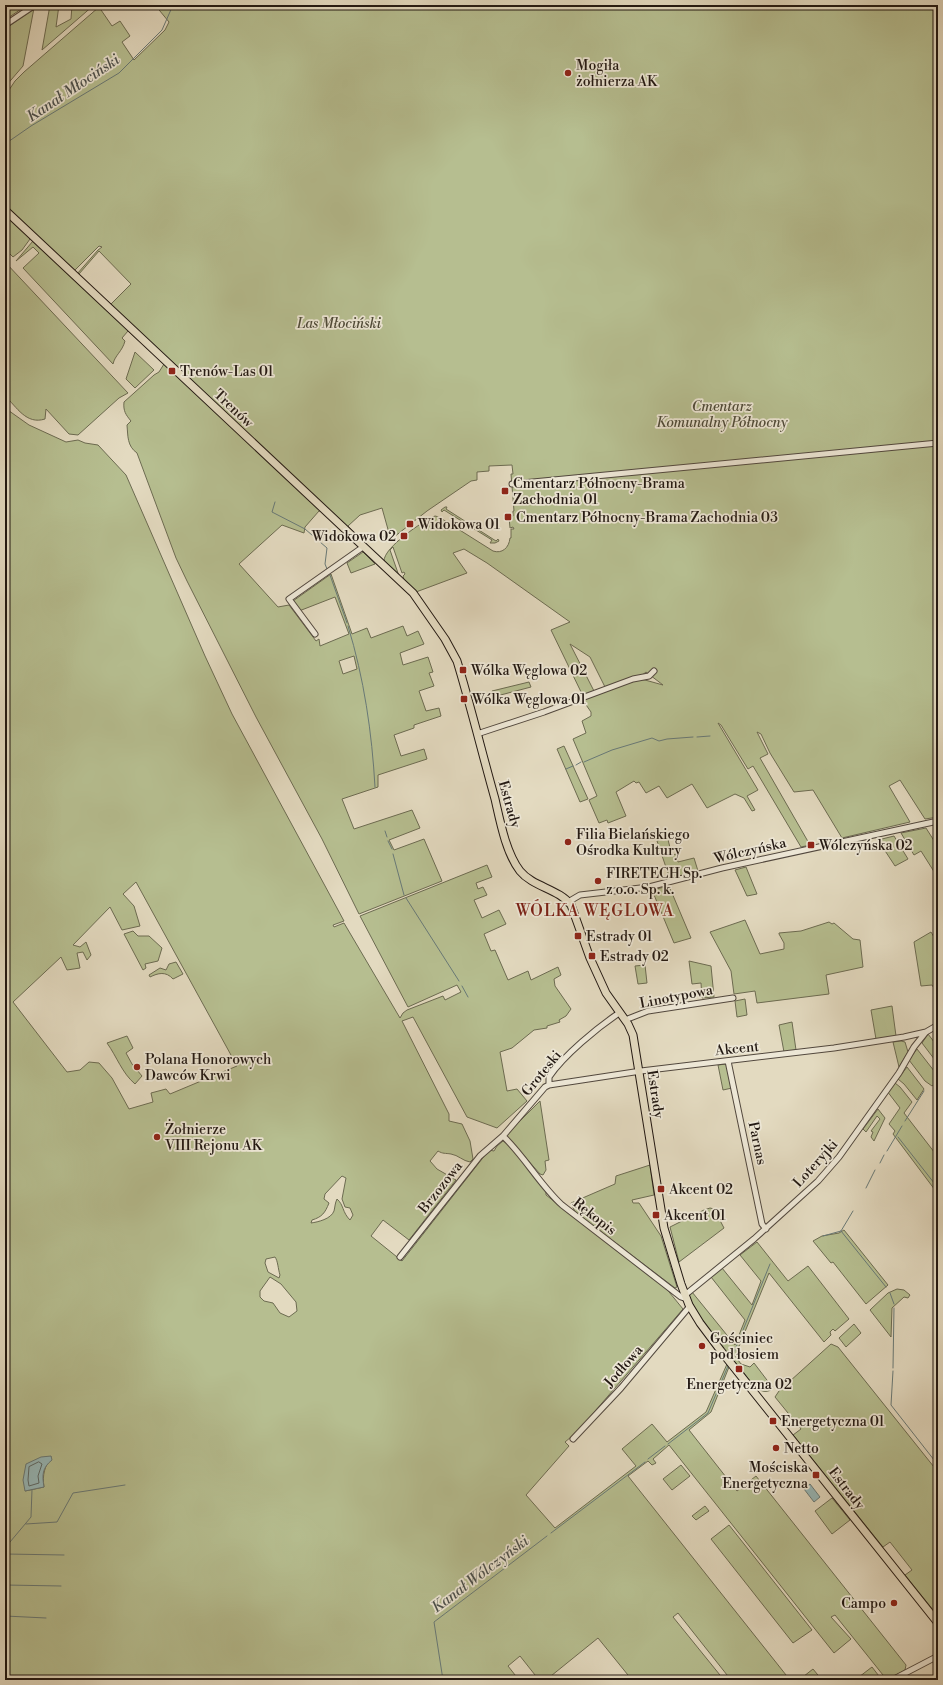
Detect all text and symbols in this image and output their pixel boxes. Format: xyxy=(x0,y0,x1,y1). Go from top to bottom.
water label: Kanał Młociński xyxy=(23,50,124,126)
place label: Mogiła żołnierza AK xyxy=(576,57,658,91)
marker: Mogiła żołnierza AK xyxy=(563,68,573,78)
park label: Las Młociński xyxy=(296,315,382,333)
place label: Trenów-Las 01 xyxy=(180,363,274,381)
marker: Trenów-Las 01 xyxy=(167,366,177,376)
street label: Trenów xyxy=(210,386,257,432)
park label: Cmentarz Komunalny Północny xyxy=(656,398,788,432)
place label: Cmentarz Północny-Brama Zachodnia 01 xyxy=(513,475,686,509)
marker: Cmentarz Północny-Brama Zachodnia 01 xyxy=(500,486,510,496)
place label: Cmentarz Północny-Brama Zachodnia 03 xyxy=(516,509,778,527)
marker: Cmentarz Północny-Brama Zachodnia 03 xyxy=(503,512,513,522)
place label: Widokowa 01 xyxy=(417,516,500,534)
marker: Widokowa 01 xyxy=(405,519,415,529)
place label: Widokowa 02 xyxy=(311,528,396,546)
marker: Widokowa 02 xyxy=(399,531,409,541)
place label: Wólka Węglowa 02 xyxy=(470,662,587,680)
marker: Wólka Węglowa 02 xyxy=(458,665,468,675)
place label: Wólka Węglowa 01 xyxy=(471,691,586,709)
marker: Wólka Węglowa 01 xyxy=(459,694,469,704)
street label: Estrady xyxy=(494,778,524,830)
place label: Filia Bielańskiego Ośrodka Kultury xyxy=(576,826,690,860)
street label: Wólczyńska xyxy=(711,834,789,868)
marker: Filia Bielańskiego Ośrodka Kultury xyxy=(563,837,573,847)
place label: Wólczyńska 02 xyxy=(818,837,913,855)
marker: Wólczyńska 02 xyxy=(806,840,816,850)
place label: FIRETECH Sp. z o.o. Sp. k. xyxy=(606,865,702,899)
marker: FIRETECH Sp. z o.o. Sp. k. xyxy=(593,876,603,886)
district label: WÓLKA WĘGLOWA xyxy=(515,899,674,921)
place label: Estrady 01 xyxy=(586,928,653,946)
marker: Estrady 01 xyxy=(573,931,583,941)
place label: Estrady 02 xyxy=(600,948,669,966)
marker: Estrady 02 xyxy=(587,951,597,961)
street label: Linotypowa xyxy=(638,981,715,1013)
street label: Akcent xyxy=(713,1038,760,1060)
street label: Groteski xyxy=(518,1047,566,1100)
place label: Polana Honorowych Dawców Krwi xyxy=(145,1051,272,1085)
marker: Polana Honorowych Dawców Krwi xyxy=(132,1062,142,1072)
street label: Estrady xyxy=(642,1069,668,1120)
place label: Żołnierze VIII Rejonu AK xyxy=(164,1119,263,1155)
street label: Parnas xyxy=(744,1120,770,1166)
marker: Żołnierze VIII Rejonu AK xyxy=(152,1132,162,1142)
street label: Loteryjki xyxy=(789,1136,842,1192)
street label: Brzozowa xyxy=(414,1157,467,1218)
place label: Akcent 02 xyxy=(668,1181,733,1199)
marker: Akcent 02 xyxy=(656,1184,666,1194)
street label: Rękopis xyxy=(569,1194,620,1239)
place label: Akcent 01 xyxy=(663,1207,726,1225)
marker: Akcent 01 xyxy=(651,1210,661,1220)
place label: Gościniec pod łosiem xyxy=(710,1330,779,1364)
street label: Jodłowa xyxy=(600,1341,648,1392)
marker: Gościniec pod łosiem xyxy=(697,1341,707,1351)
marker: Energetyczna 02 xyxy=(734,1364,744,1374)
place label: Energetyczna 02 xyxy=(686,1376,792,1394)
place label: Energetyczna 01 xyxy=(781,1413,885,1431)
marker: Energetyczna 01 xyxy=(768,1416,778,1426)
place label: Netto xyxy=(784,1440,819,1458)
marker: Netto xyxy=(771,1443,781,1453)
place label: Mościska Energetyczna xyxy=(722,1459,809,1493)
street label: Estrady xyxy=(824,1464,868,1514)
marker: Mościska Energetyczna xyxy=(811,1470,821,1480)
water label: Kanał Wólczyński xyxy=(428,1531,533,1617)
place label: Campo xyxy=(841,1595,886,1613)
marker: Campo xyxy=(889,1598,899,1608)

